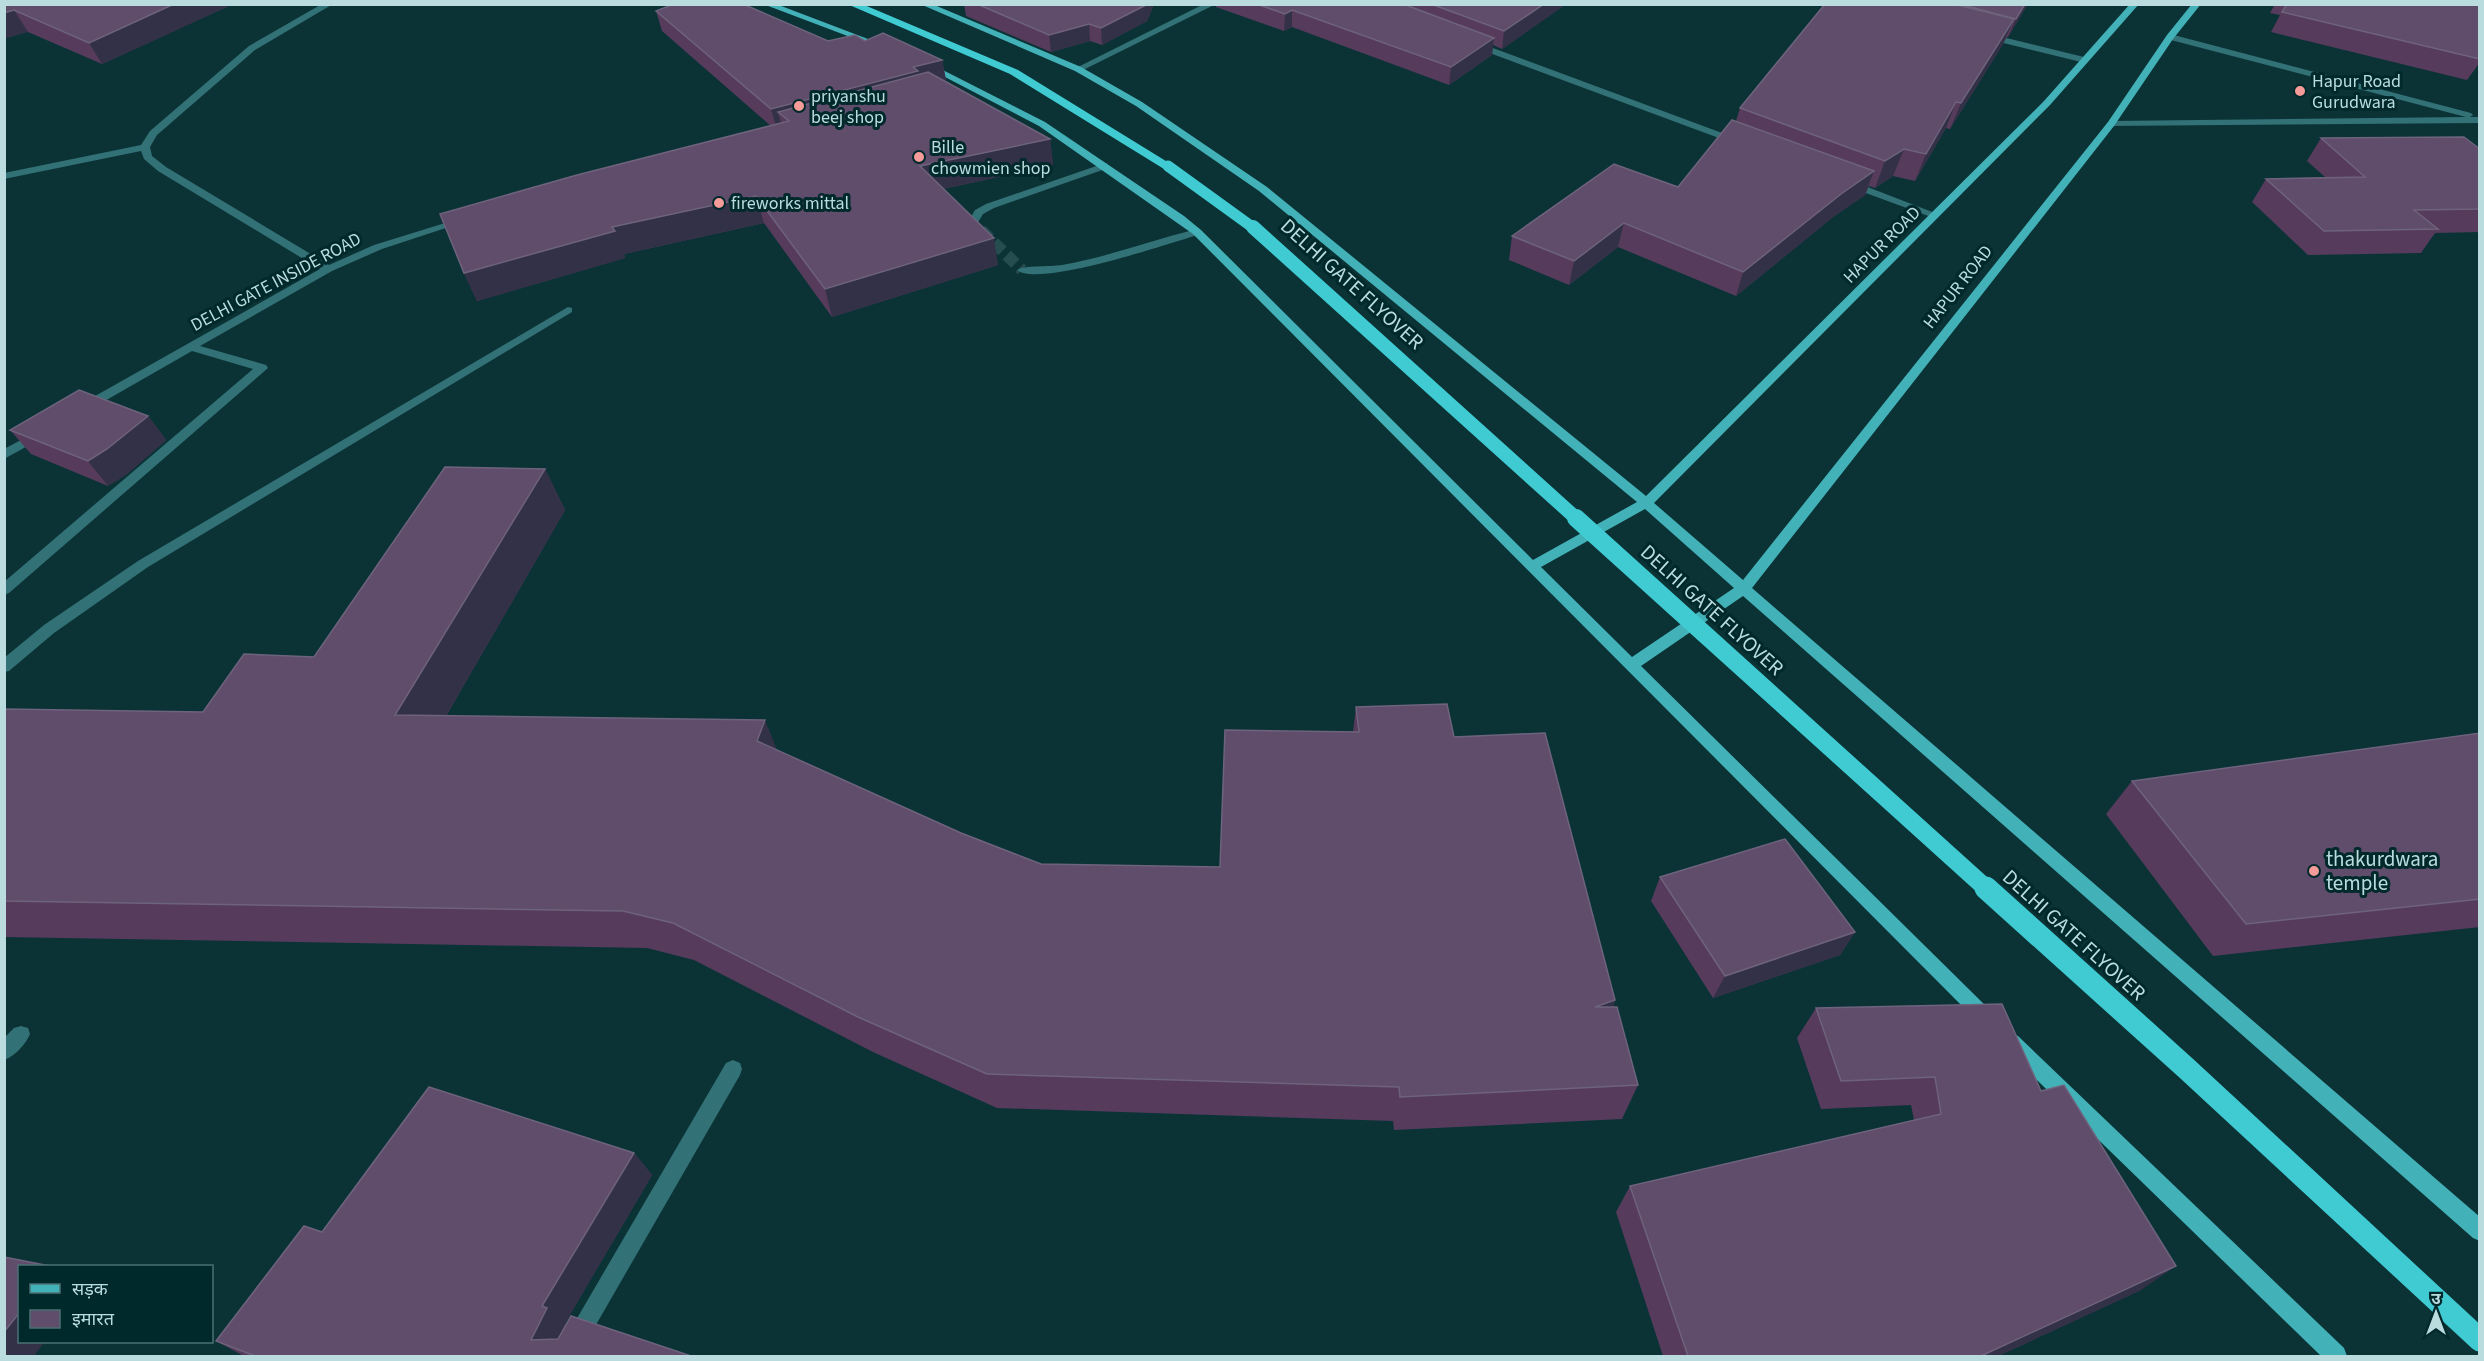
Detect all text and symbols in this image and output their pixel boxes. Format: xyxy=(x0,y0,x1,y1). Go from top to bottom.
place label: Hapur Road Gurudwara xyxy=(2312,69,2401,115)
place label: priyanshu beej shop xyxy=(811,84,886,130)
marker: Hapur Road Gurudwara xyxy=(2293,84,2307,98)
marker: priyanshu beej shop xyxy=(792,99,806,113)
place label: Bille chowmien shop xyxy=(931,135,1050,181)
marker: Bille chowmien shop xyxy=(912,150,926,164)
place label: fireworks mittal xyxy=(731,191,849,216)
marker: fireworks mittal xyxy=(712,196,726,210)
street label: HAPUR ROAD xyxy=(1838,201,1926,289)
street label: DELHI GATE FLYOVER xyxy=(1274,211,1430,357)
street label: DELHI GATE INSIDE ROAD xyxy=(186,226,366,338)
street label: HAPUR ROAD xyxy=(1917,240,1999,334)
street label: DELHI GATE FLYOVER xyxy=(1634,537,1790,683)
place label: thakurdwara temple xyxy=(2326,844,2438,898)
street label: DELHI GATE FLYOVER xyxy=(1996,862,2152,1008)
marker: thakurdwara temple xyxy=(2307,864,2321,878)
legend xyxy=(18,1265,213,1343)
text: सड़क xyxy=(72,1277,109,1302)
north arrow xyxy=(2406,1283,2466,1343)
text: उ xyxy=(2431,1288,2441,1310)
text: इमारत xyxy=(72,1307,115,1332)

